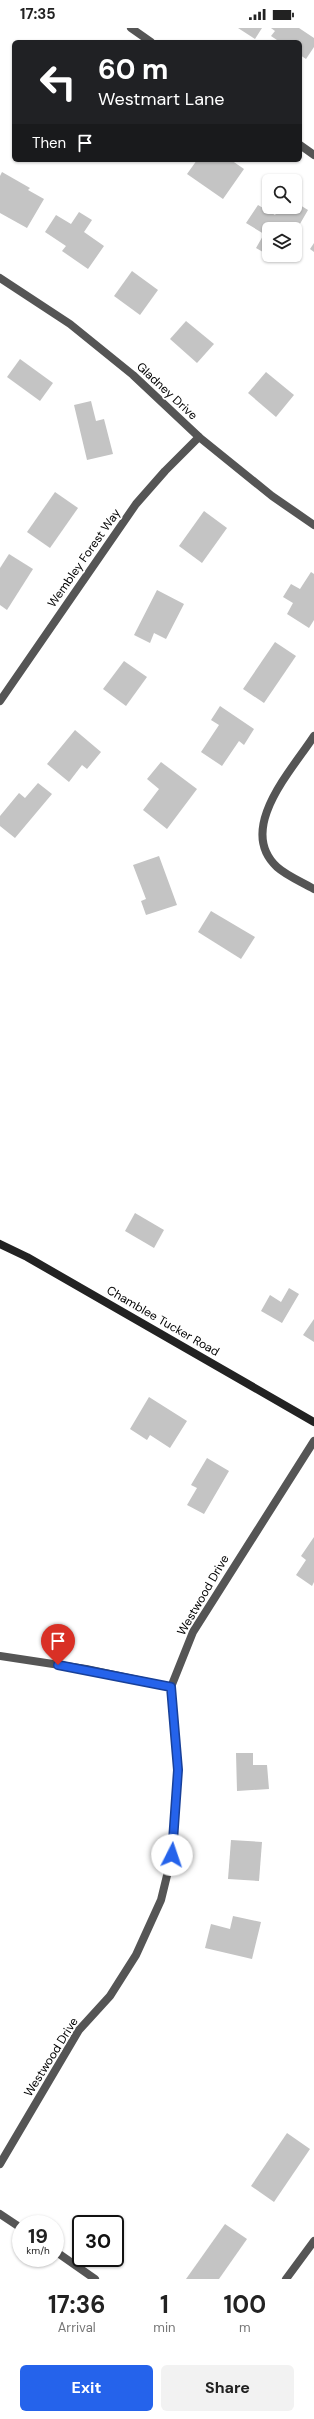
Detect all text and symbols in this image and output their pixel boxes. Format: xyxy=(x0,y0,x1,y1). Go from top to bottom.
text: 17:35 xyxy=(20,4,56,24)
text: 60 m xyxy=(98,51,168,88)
icon: left xyxy=(32,56,84,108)
text: Westmart Lane xyxy=(98,87,225,111)
icon: arrive xyxy=(74,132,96,154)
text: Then xyxy=(32,133,66,153)
map controls xyxy=(262,174,302,262)
button: search xyxy=(262,174,302,214)
button: layers xyxy=(262,222,302,262)
street label: Gladney Drive xyxy=(133,359,201,423)
street label: Wembley Forest Way xyxy=(44,505,124,611)
street label: Chamblee Tucker Road xyxy=(104,1282,222,1360)
street label: Westwood Drive xyxy=(173,1552,233,1638)
pin xyxy=(41,1624,75,1665)
icon: arrive xyxy=(47,1630,69,1652)
position arrow xyxy=(151,1834,193,1876)
street label: Westwood Drive xyxy=(20,2014,82,2100)
speed limit sign: 30 xyxy=(72,2215,124,2267)
text: 19 xyxy=(28,2223,48,2249)
text: km/h xyxy=(26,2244,50,2257)
text: 17:36 xyxy=(48,2289,105,2320)
text: 1 xyxy=(160,2289,169,2320)
text: 100 xyxy=(224,2289,266,2320)
text: Arrival xyxy=(58,2319,96,2336)
text: min xyxy=(153,2319,176,2336)
text: m xyxy=(239,2319,251,2336)
button: Exit xyxy=(20,2365,153,2411)
button: Share xyxy=(161,2365,294,2411)

